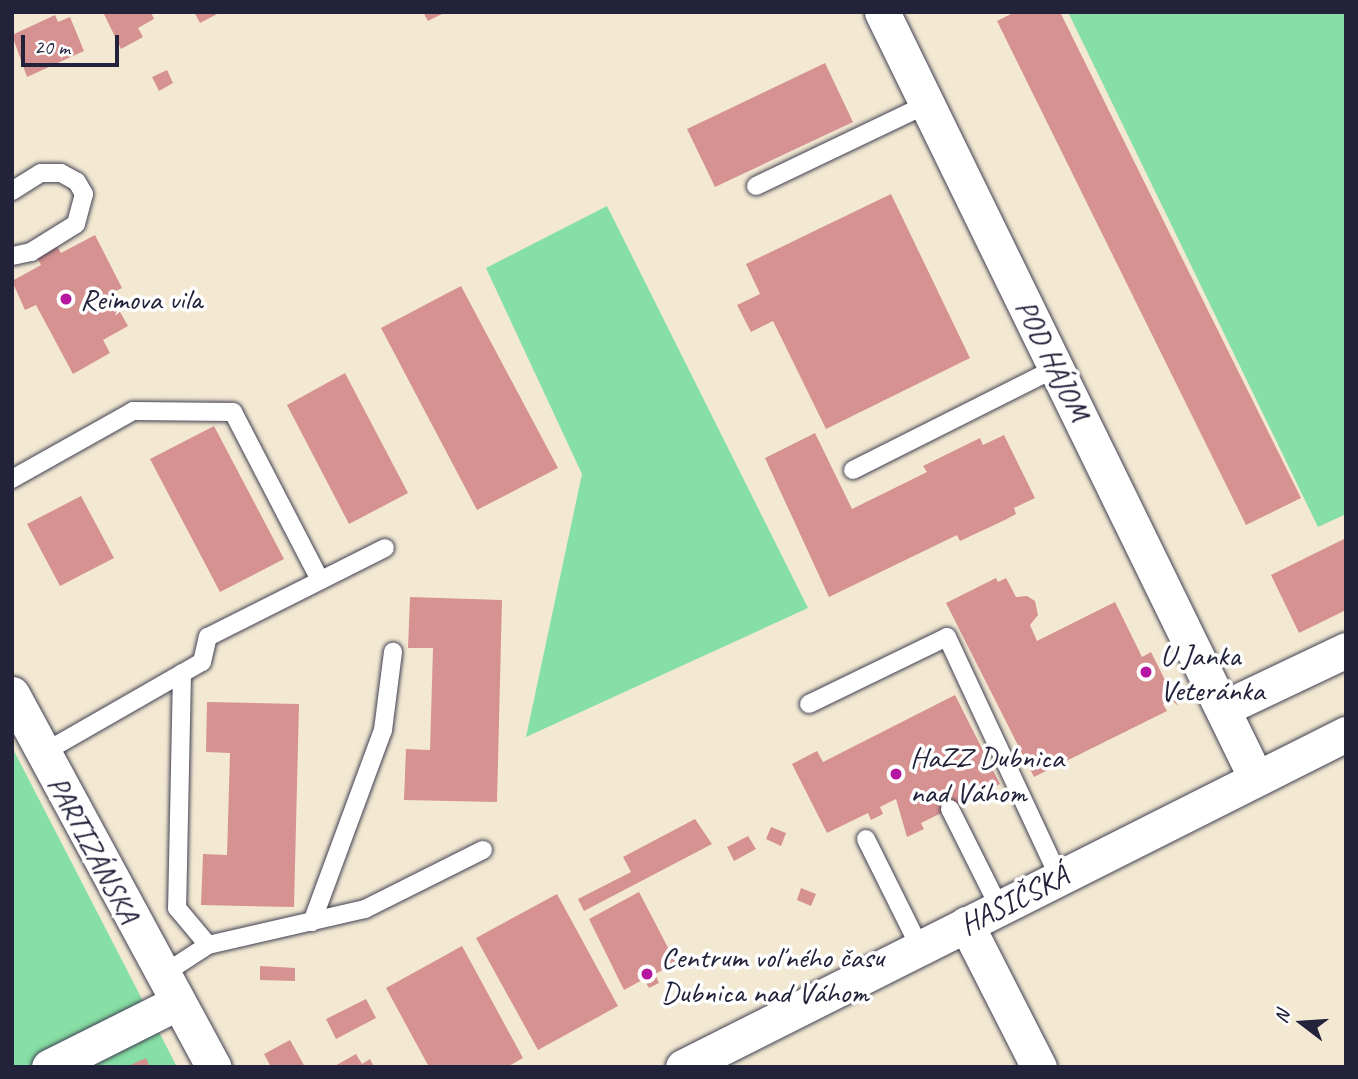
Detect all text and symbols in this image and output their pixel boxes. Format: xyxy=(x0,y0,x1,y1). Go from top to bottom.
scale bar xyxy=(24,21,122,65)
text: 20 m xyxy=(34,34,70,60)
place label: Reimova vila xyxy=(80,281,202,317)
marker: Reimova vila xyxy=(58,291,74,307)
street label: POD HÁJOM xyxy=(1008,293,1098,427)
place label: U Janka Veteránka xyxy=(1160,637,1265,708)
marker: U Janka Veteránka xyxy=(1138,664,1154,680)
place label: HaZZ Dubnica nad Váhom xyxy=(910,739,1063,810)
marker: HaZZ Dubnica nad Váhom xyxy=(888,766,904,782)
street label: PARTIZÁNSKA xyxy=(40,769,148,929)
street label: HASIČSKÁ xyxy=(954,857,1074,943)
place label: Centrum voľného času Dubnica nad Váhom xyxy=(661,939,884,1010)
marker: Centrum voľného času Dubnica nad Váhom xyxy=(639,966,655,982)
north arrow xyxy=(1267,988,1337,1058)
text: N xyxy=(1269,1008,1295,1026)

